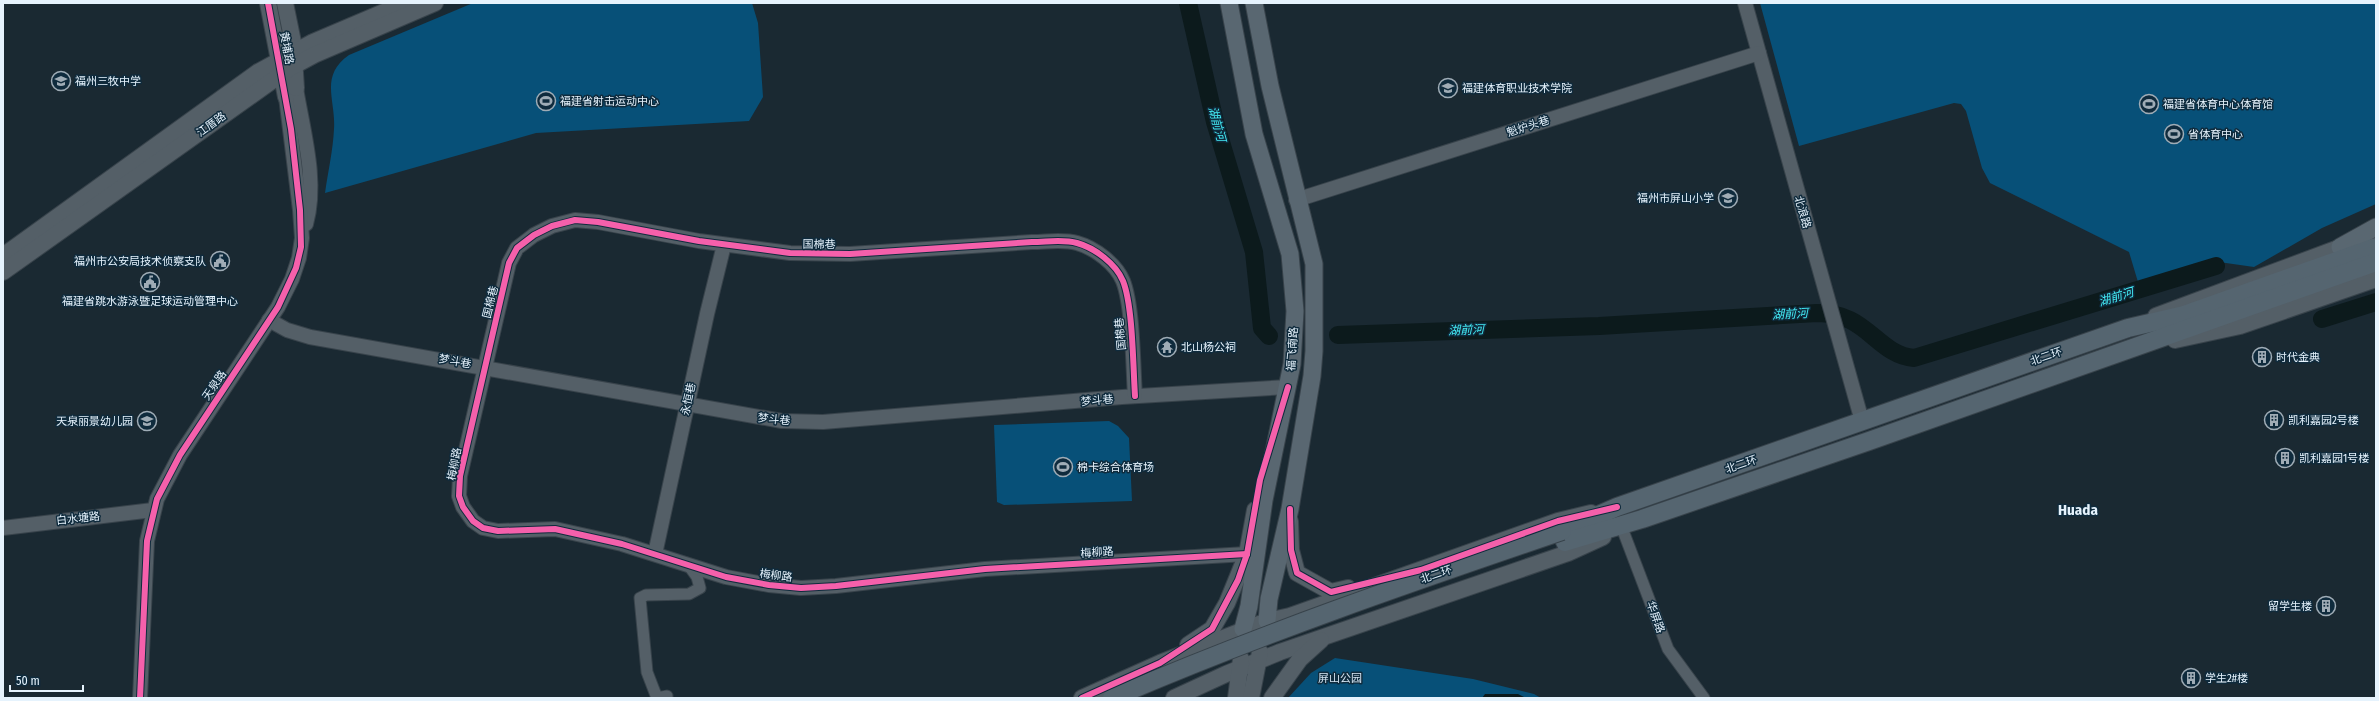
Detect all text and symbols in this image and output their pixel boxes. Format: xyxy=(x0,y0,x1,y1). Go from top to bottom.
street label: 黄埔路 xyxy=(277,31,296,66)
school or university icon: 福州三牧中学 xyxy=(50,70,72,92)
place label: 福州三牧中学 xyxy=(75,75,141,88)
school or university icon: 福建体育职业技术学院 xyxy=(1437,77,1459,99)
place label: 福建体育职业技术学院 xyxy=(1462,82,1572,95)
sports icon: 福建省射击运动中心 xyxy=(535,90,557,112)
sports icon: 福建省体育中心体育馆 xyxy=(2138,93,2160,115)
place label: 福建省射击运动中心 xyxy=(560,95,659,108)
place label: 福建省体育中心体育馆 xyxy=(2163,98,2273,111)
water label: 湖前河 xyxy=(1206,105,1229,145)
street label: 江厝路 xyxy=(194,109,228,139)
street label: 魁炉头巷 xyxy=(1505,113,1551,139)
sports icon: 省体育中心 xyxy=(2163,123,2185,145)
place label: 省体育中心 xyxy=(2188,128,2243,141)
school or university icon: 福州市屏山小学 xyxy=(1717,187,1739,209)
place label: 福州市屏山小学 xyxy=(1637,192,1714,205)
street label: 北浪路 xyxy=(1792,194,1813,230)
street label: 国棉巷 xyxy=(802,238,836,251)
public building icon: 福州市公安局技术侦察支队 xyxy=(209,250,231,272)
place label: 福州市公安局技术侦察支队 xyxy=(74,255,206,268)
public building icon: 福建省跳水游泳暨足球运动管理中心 xyxy=(139,271,161,293)
water label: 湖前河 xyxy=(2097,284,2137,309)
street label: 国棉巷 xyxy=(480,285,501,320)
place label: 福建省跳水游泳暨足球运动管理中心 xyxy=(62,295,238,308)
water label: 湖前河 xyxy=(1772,306,1810,322)
street label: 国棉巷 xyxy=(1113,317,1128,351)
water label: 湖前河 xyxy=(1448,322,1486,338)
street label: 福飞南路 xyxy=(1284,327,1301,371)
temple icon: 北山杨公祠 xyxy=(1156,336,1178,358)
place label: 北山杨公祠 xyxy=(1181,341,1236,354)
street label: 北二环 xyxy=(2028,345,2064,368)
building icon: 时代金典 xyxy=(2251,346,2273,368)
place label: 时代金典 xyxy=(2276,351,2320,364)
street label: 梦斗巷 xyxy=(438,352,472,371)
street label: 天泉路 xyxy=(200,368,229,403)
street label: 永恒巷 xyxy=(679,382,698,417)
street label: 梦斗巷 xyxy=(1080,393,1114,408)
building icon: 凯利嘉园2号楼 xyxy=(2263,409,2285,431)
school or university icon: 天泉丽景幼儿园 xyxy=(136,410,158,432)
street label: 梦斗巷 xyxy=(757,411,791,428)
place label: 凯利嘉园2号楼 xyxy=(2288,414,2359,427)
place label: 天泉丽景幼儿园 xyxy=(56,415,133,428)
street label: 梅柳路 xyxy=(445,447,464,482)
building icon: 凯利嘉园1号楼 xyxy=(2274,447,2296,469)
place label: 凯利嘉园1号楼 xyxy=(2299,452,2369,465)
street label: 北二环 xyxy=(1723,453,1759,476)
sports icon: 棉卡综合体育场 xyxy=(1052,456,1074,478)
place label: 棉卡综合体育场 xyxy=(1077,461,1154,474)
district label: Huada xyxy=(2058,501,2098,519)
street label: 白水塘路 xyxy=(55,510,101,527)
street label: 梅柳路 xyxy=(1080,545,1114,560)
street label: 北二环 xyxy=(1418,563,1454,586)
street label: 梅柳路 xyxy=(759,567,793,584)
building icon: 留学生楼 xyxy=(2315,595,2337,617)
street label: 华屏路 xyxy=(1644,599,1667,635)
place label: 留学生楼 xyxy=(2268,600,2312,613)
scale bar xyxy=(10,667,83,693)
building icon: 学生2#楼 xyxy=(2180,667,2202,689)
park label: 屏山公园 xyxy=(1318,672,1362,685)
place label: 学生2#楼 xyxy=(2205,672,2248,685)
text: 50 m xyxy=(16,674,40,688)

